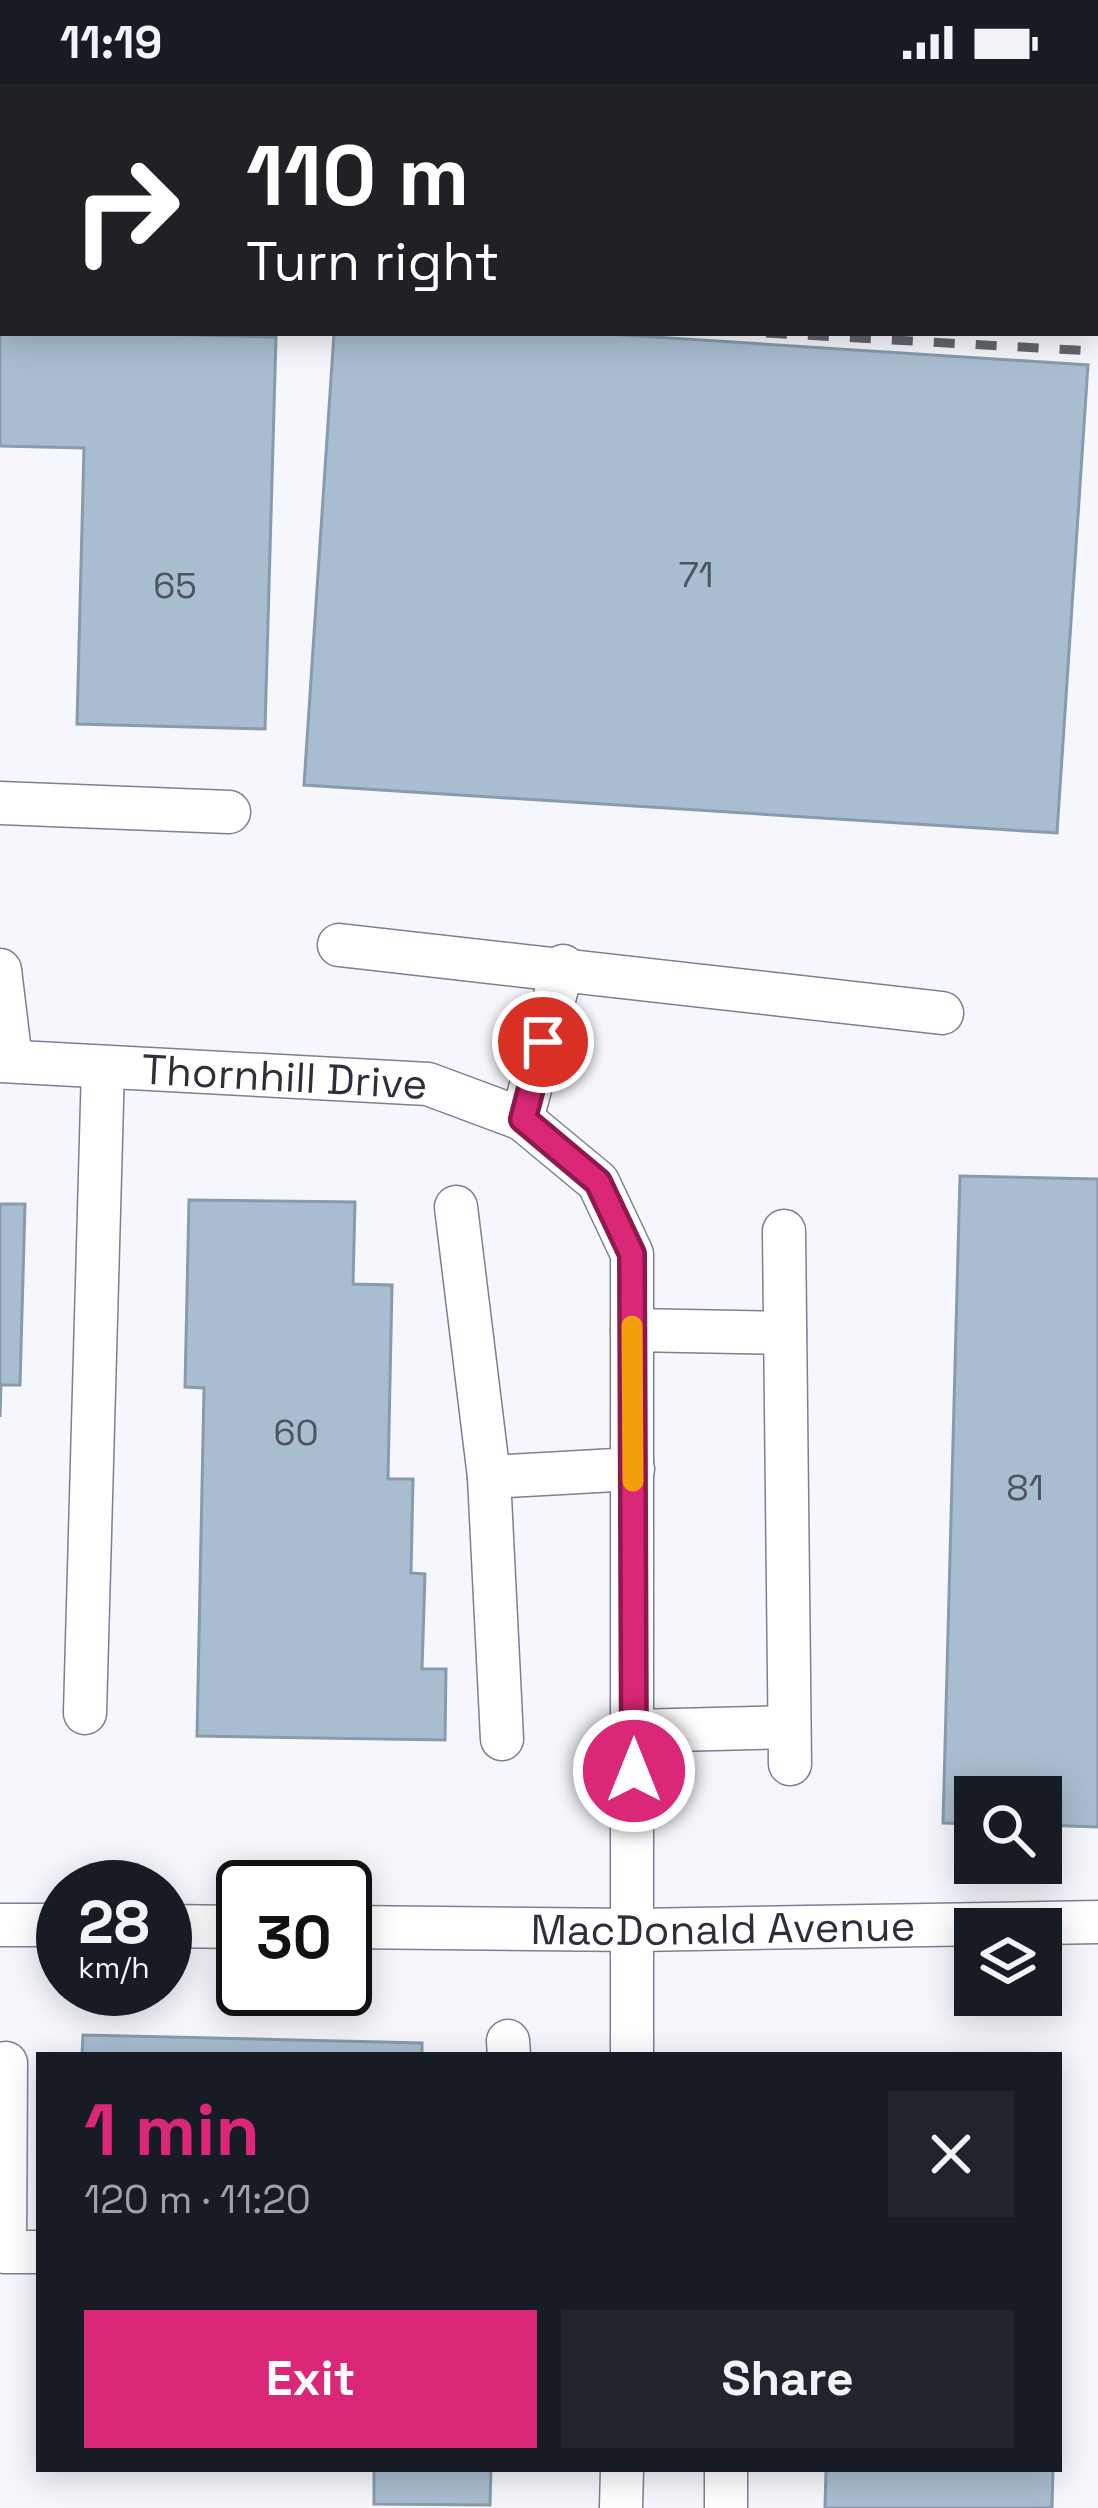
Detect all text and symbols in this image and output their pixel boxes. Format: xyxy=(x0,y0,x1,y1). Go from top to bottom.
text: 11:19 xyxy=(60,14,162,71)
text: 110 m xyxy=(246,122,469,230)
icon: right xyxy=(48,132,204,288)
text: Turn right xyxy=(246,227,499,296)
house number: 71 xyxy=(679,552,714,598)
house number: 65 xyxy=(153,563,197,609)
pin xyxy=(492,991,594,1093)
icon: arrive xyxy=(510,1009,576,1075)
street label: Thornhill Drive xyxy=(140,1042,429,1110)
house number: 60 xyxy=(273,1410,319,1456)
house number: 81 xyxy=(1006,1465,1044,1511)
position arrow xyxy=(571,1708,697,1834)
map controls xyxy=(954,1776,1062,2016)
button: search xyxy=(954,1776,1062,1884)
speed limit sign: 30 xyxy=(216,1860,372,2016)
text: 28 xyxy=(78,1884,150,1961)
street label: MacDonald Avenue xyxy=(530,1899,916,1957)
button: layers xyxy=(954,1908,1062,2016)
text: km/h xyxy=(78,1948,150,1987)
text: 1 min xyxy=(84,2084,260,2176)
button: close xyxy=(888,2091,1014,2217)
text: 120 m · 11:20 xyxy=(84,2175,311,2224)
button: Exit xyxy=(84,2310,537,2448)
button: Share xyxy=(561,2310,1014,2448)

